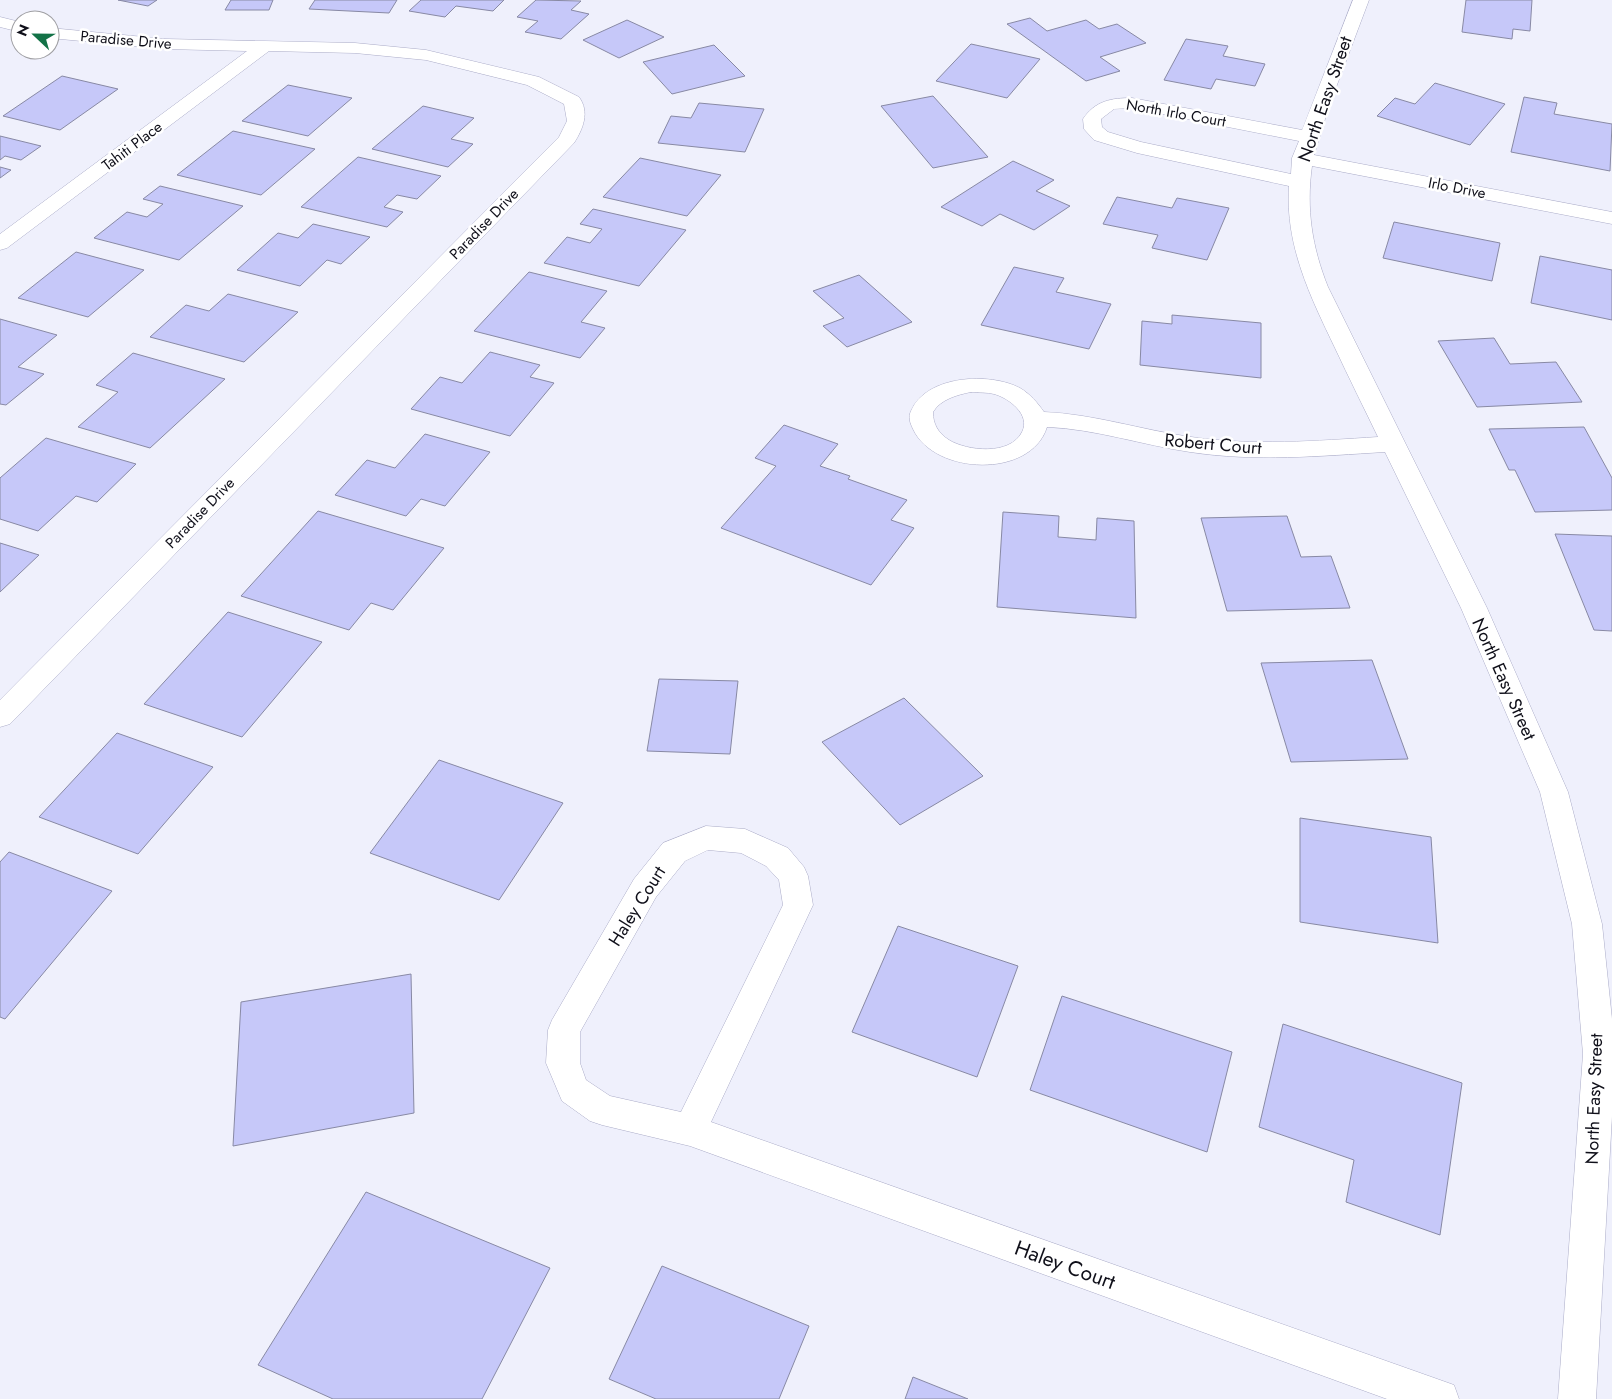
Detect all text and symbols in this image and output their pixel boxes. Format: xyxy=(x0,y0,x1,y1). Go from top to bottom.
north arrow xyxy=(10,10,60,60)
text: N xyxy=(12,21,34,39)
street label: Paradise Drive xyxy=(80,25,173,55)
street label: North Easy Street xyxy=(1291,32,1359,165)
street label: North Irlo Court xyxy=(1124,93,1228,133)
street label: Tahiti Place xyxy=(97,116,167,176)
street label: Irlo Drive xyxy=(1426,172,1488,204)
street label: Paradise Drive xyxy=(444,183,524,265)
street label: Robert Court xyxy=(1163,427,1263,461)
street label: Paradise Drive xyxy=(160,472,240,554)
street label: North Easy Street xyxy=(1465,614,1543,745)
street label: Haley Court xyxy=(602,860,672,951)
street label: North Easy Street xyxy=(1579,1032,1609,1165)
street label: Haley Court xyxy=(1010,1233,1120,1297)

